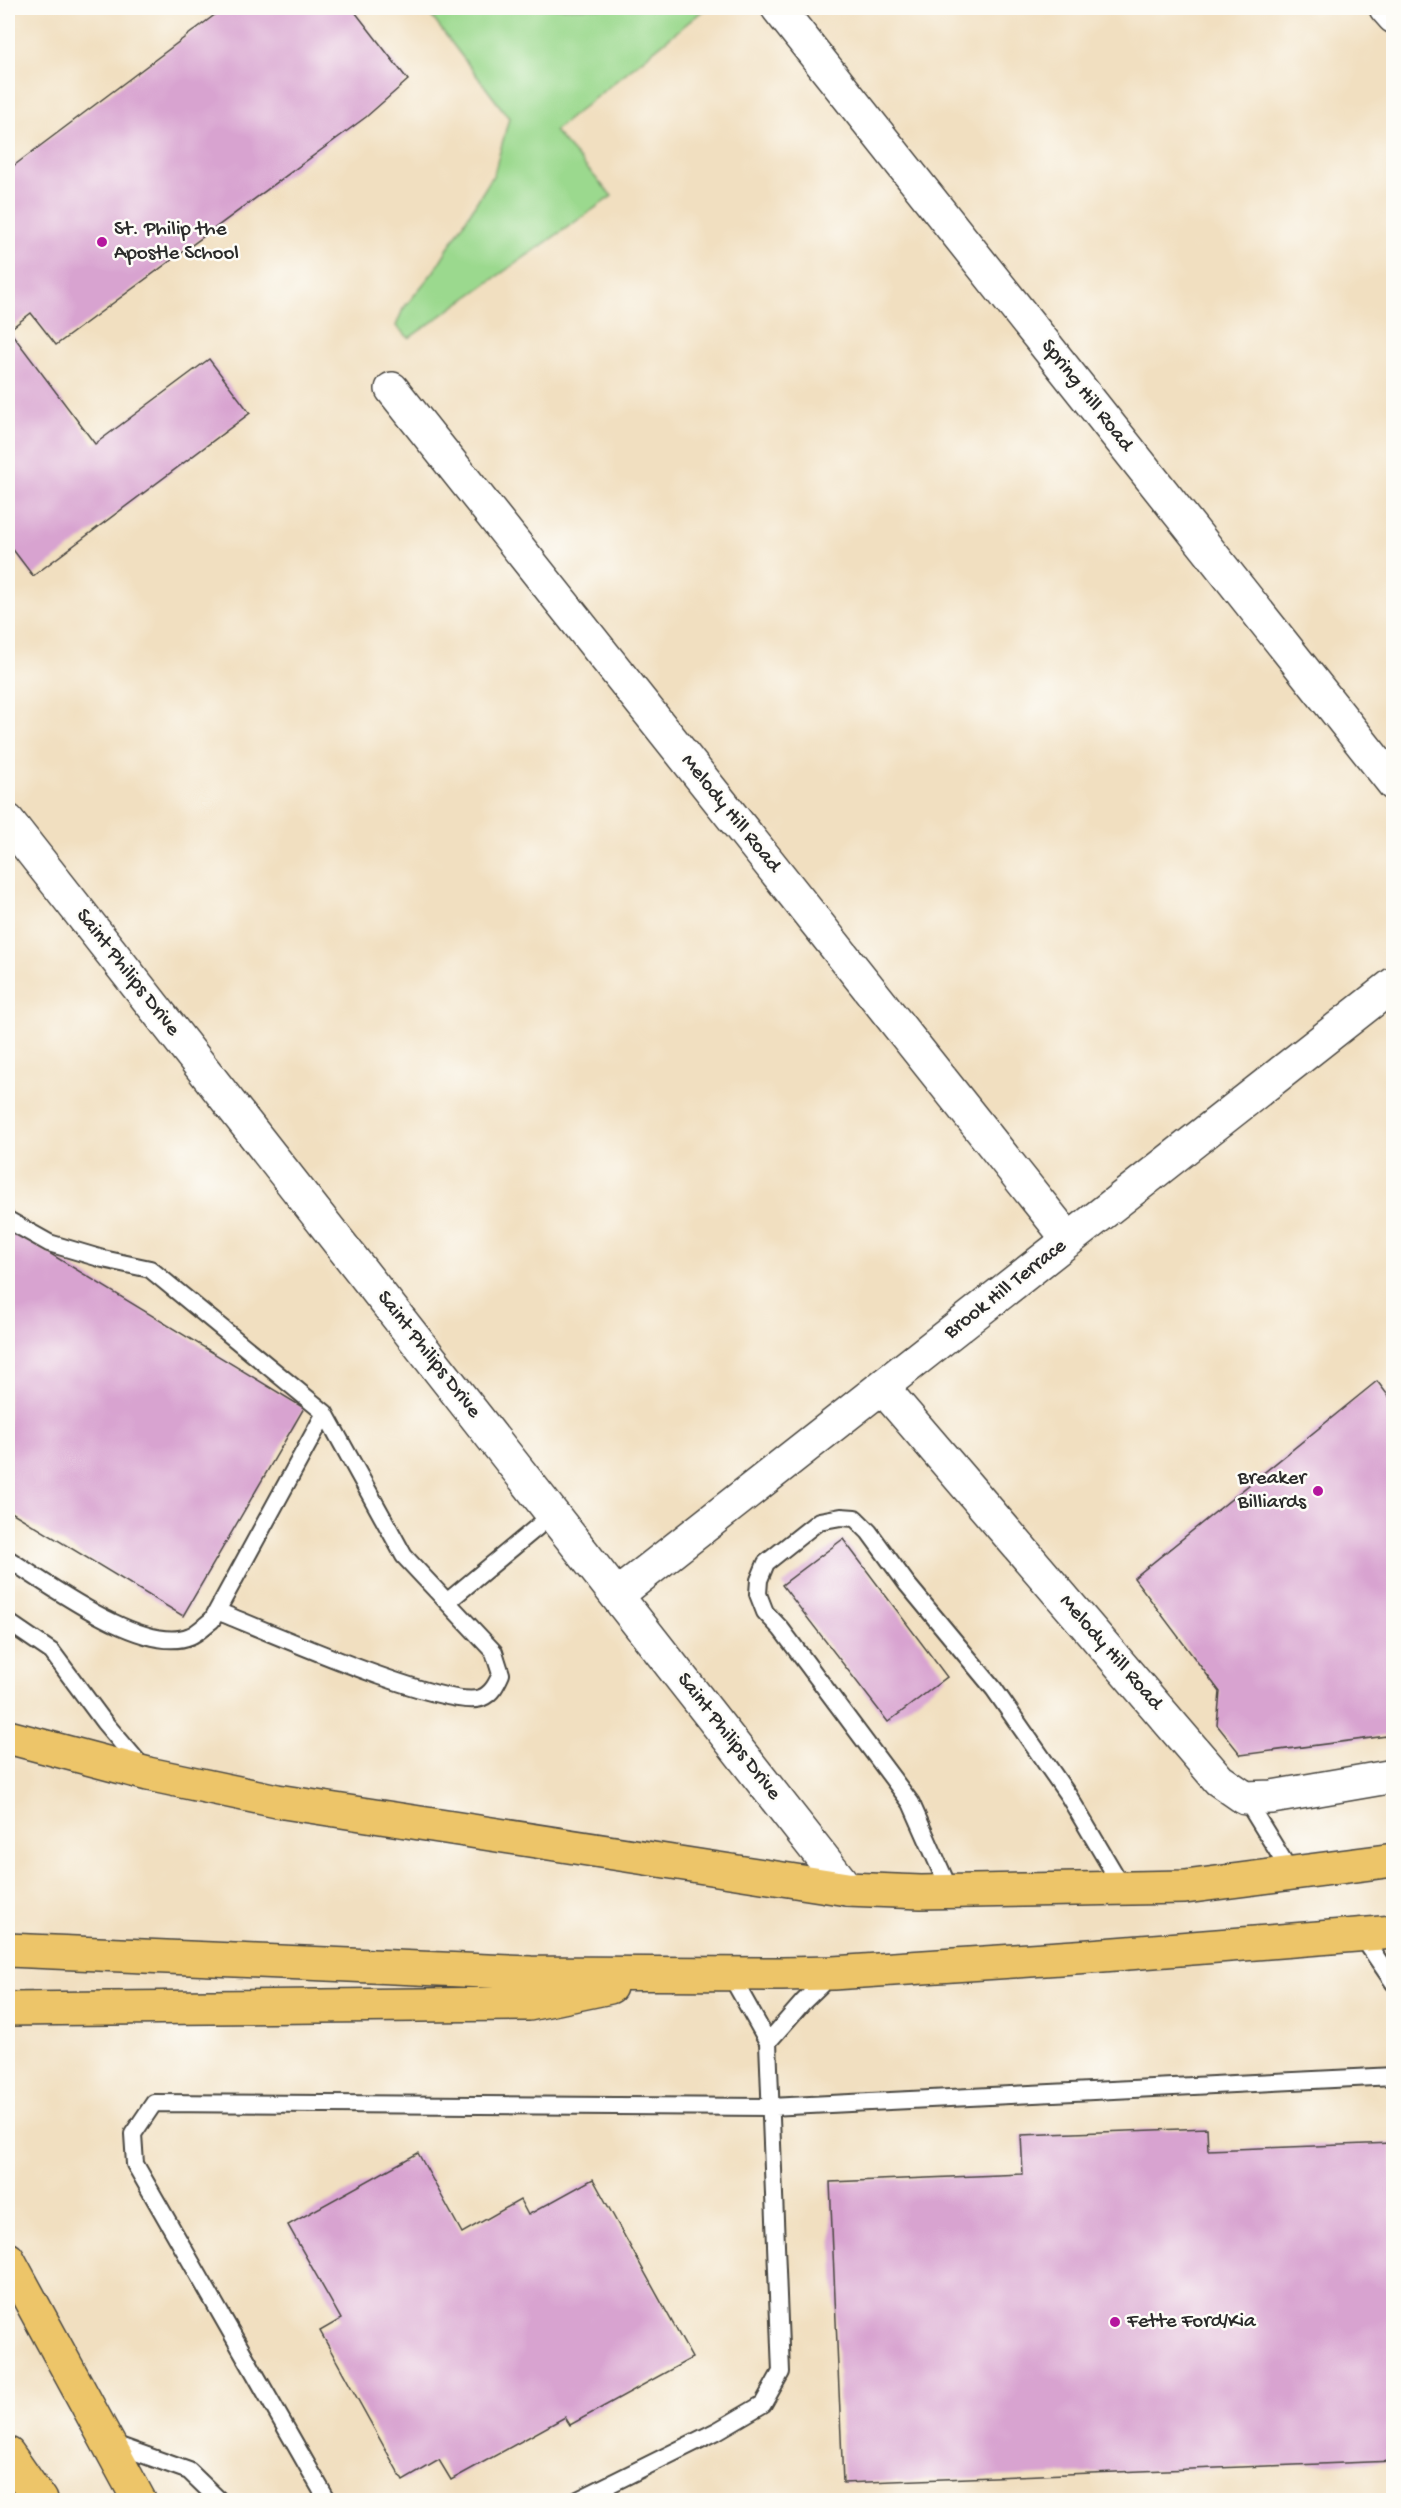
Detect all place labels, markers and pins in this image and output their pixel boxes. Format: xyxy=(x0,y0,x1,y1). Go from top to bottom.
place label: St. Philip the Apostle School xyxy=(114,218,239,267)
marker: St. Philip the Apostle School xyxy=(95,235,109,249)
place label: Breaker Billiards xyxy=(1237,1467,1308,1516)
marker: Breaker Billiards xyxy=(1311,1484,1325,1498)
place label: Fette Ford/Kia xyxy=(1126,2310,1257,2335)
marker: Fette Ford/Kia xyxy=(1108,2315,1122,2329)

